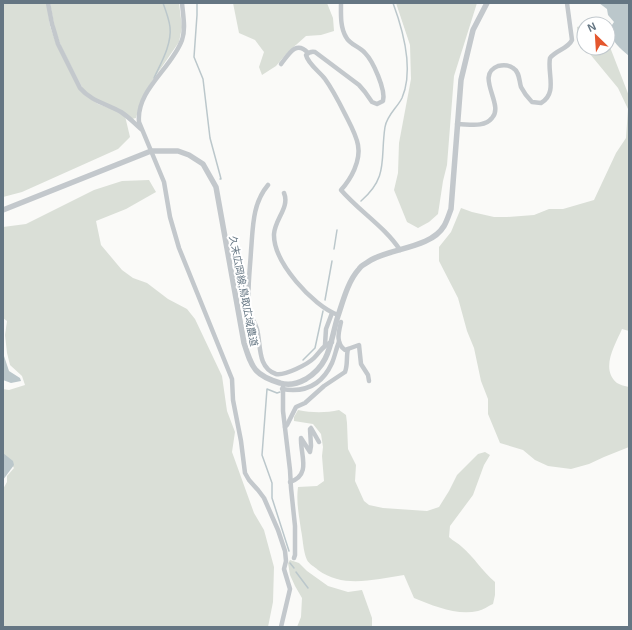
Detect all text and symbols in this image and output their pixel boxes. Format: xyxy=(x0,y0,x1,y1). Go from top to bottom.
north arrow xyxy=(576,16,616,56)
text: N xyxy=(586,20,598,34)
street label: 久末広岡線;鳥取広域農道 xyxy=(227,235,260,347)

